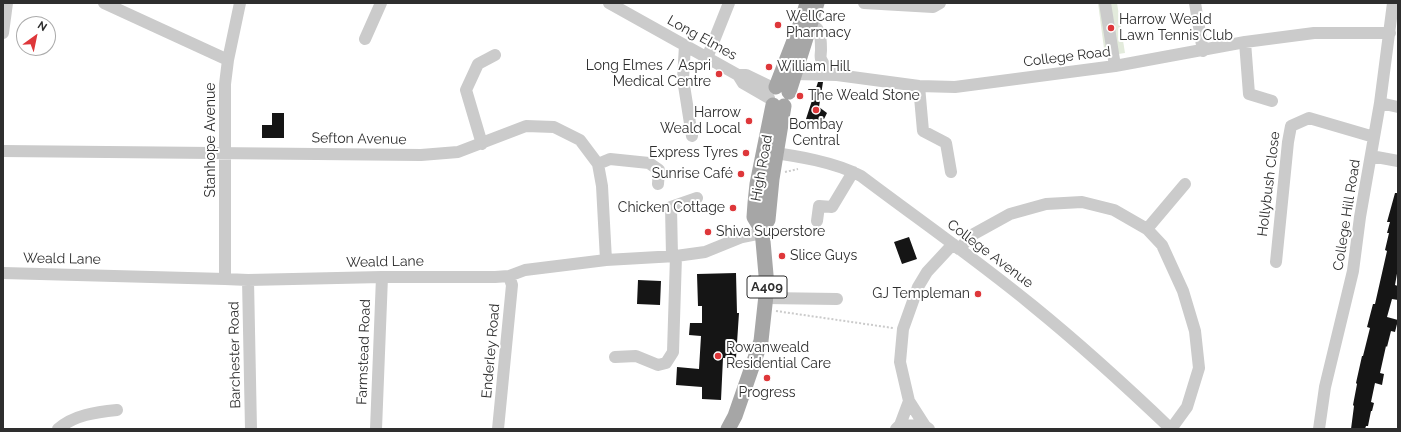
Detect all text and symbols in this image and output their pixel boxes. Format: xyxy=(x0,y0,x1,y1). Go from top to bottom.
place label: WellCare Pharmacy xyxy=(786,9,851,42)
street label: Long Elmes xyxy=(664,12,740,64)
place label: Harrow Weald Lawn Tennis Club xyxy=(1119,12,1233,44)
north arrow xyxy=(16,16,56,56)
text: N xyxy=(35,19,49,34)
marker: WellCare Pharmacy xyxy=(773,20,783,30)
marker: Harrow Weald Lawn Tennis Club xyxy=(1106,23,1116,33)
street label: College Road xyxy=(1022,43,1112,71)
place label: Long Elmes / Aspri Medical Centre xyxy=(586,58,711,90)
place label: William Hill xyxy=(777,59,850,75)
marker: William Hill xyxy=(764,62,774,72)
marker: Long Elmes / Aspri Medical Centre xyxy=(714,69,724,79)
street label: Stanhope Avenue xyxy=(203,83,219,197)
place label: The Weald Stone xyxy=(808,88,920,104)
marker: The Weald Stone xyxy=(795,91,805,101)
place label: Harrow Weald Local xyxy=(660,105,741,138)
marker: Bombay Central xyxy=(811,105,821,115)
marker: Harrow Weald Local xyxy=(744,116,754,126)
place label: Bombay Central xyxy=(789,117,843,150)
street label: Sefton Avenue xyxy=(311,130,407,148)
street label: Hollybush Close xyxy=(1254,131,1284,237)
street label: High Road xyxy=(748,133,776,203)
place label: Express Tyres xyxy=(649,145,738,161)
marker: Express Tyres xyxy=(741,148,751,158)
street label: College Hill Road xyxy=(1330,158,1364,272)
place label: Sunrise Café xyxy=(652,166,733,182)
marker: Sunrise Café xyxy=(736,169,746,179)
place label: Chicken Cottage xyxy=(618,200,725,216)
marker: Chicken Cottage xyxy=(728,203,738,213)
street label: College Avenue xyxy=(944,216,1036,292)
place label: Shiva Superstore xyxy=(716,224,825,240)
marker: Shiva Superstore xyxy=(703,227,713,237)
place label: Slice Guys xyxy=(790,248,857,264)
street label: Weald Lane xyxy=(23,250,101,268)
marker: Slice Guys xyxy=(777,251,787,261)
street label: Weald Lane xyxy=(346,253,424,271)
road number: A409 xyxy=(747,276,787,298)
place label: GJ Templeman xyxy=(872,286,970,302)
marker: GJ Templeman xyxy=(973,289,983,299)
street label: Farmstead Road xyxy=(354,299,374,405)
street label: Barchester Road xyxy=(226,301,244,409)
street label: Enderley Road xyxy=(478,303,504,399)
place label: Rowanweald Residential Care xyxy=(726,340,831,372)
marker: Rowanweald Residential Care xyxy=(713,351,723,361)
marker: Progress xyxy=(762,373,772,383)
place label: Progress xyxy=(739,385,795,401)

